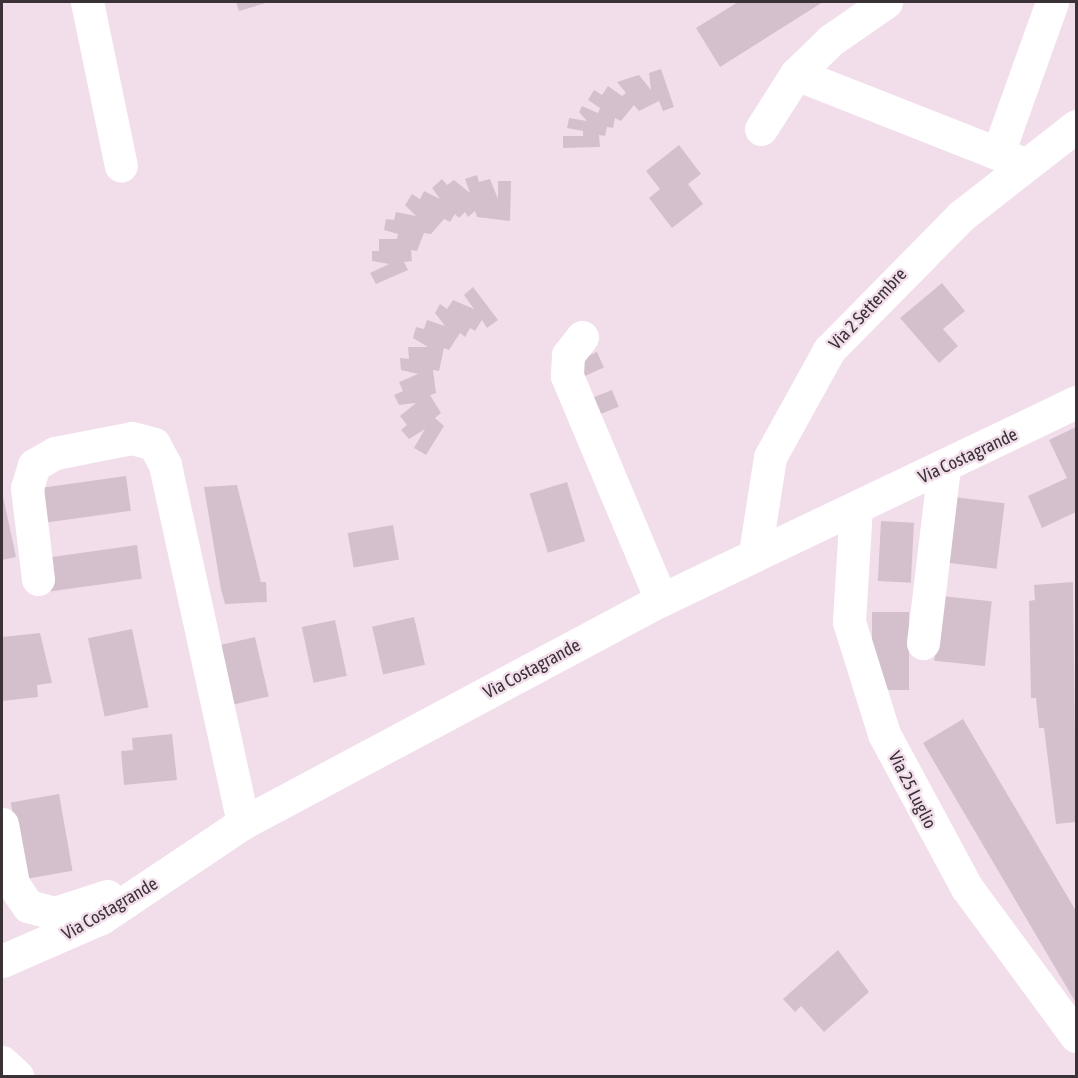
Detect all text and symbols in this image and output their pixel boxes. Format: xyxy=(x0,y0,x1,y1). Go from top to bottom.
street label: Via 2 Settembre xyxy=(825,264,911,354)
street label: Via Costagrande xyxy=(915,424,1021,488)
street label: Via Costagrande xyxy=(480,634,584,704)
street label: Via 25 Luglio xyxy=(883,748,941,832)
street label: Via Costagrande xyxy=(58,873,162,945)

